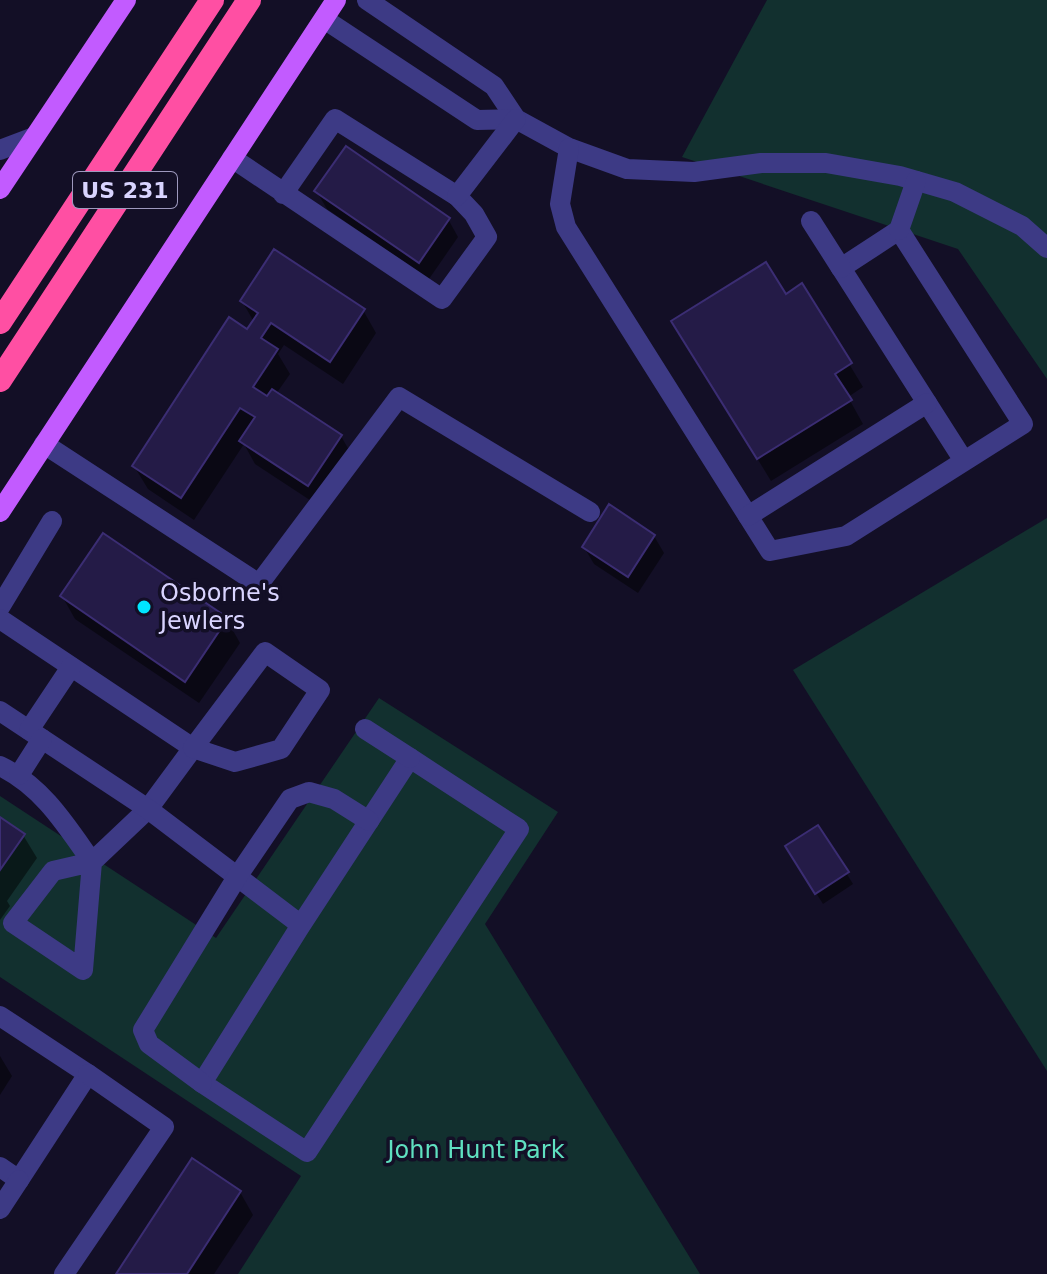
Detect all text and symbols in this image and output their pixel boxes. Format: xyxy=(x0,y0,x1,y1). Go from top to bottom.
road number: US 231 xyxy=(73,172,177,208)
place label: Osborne's Jewlers xyxy=(158,579,280,635)
marker: Osborne's Jewlers xyxy=(135,598,153,616)
park label: John Hunt Park xyxy=(385,1136,565,1164)

